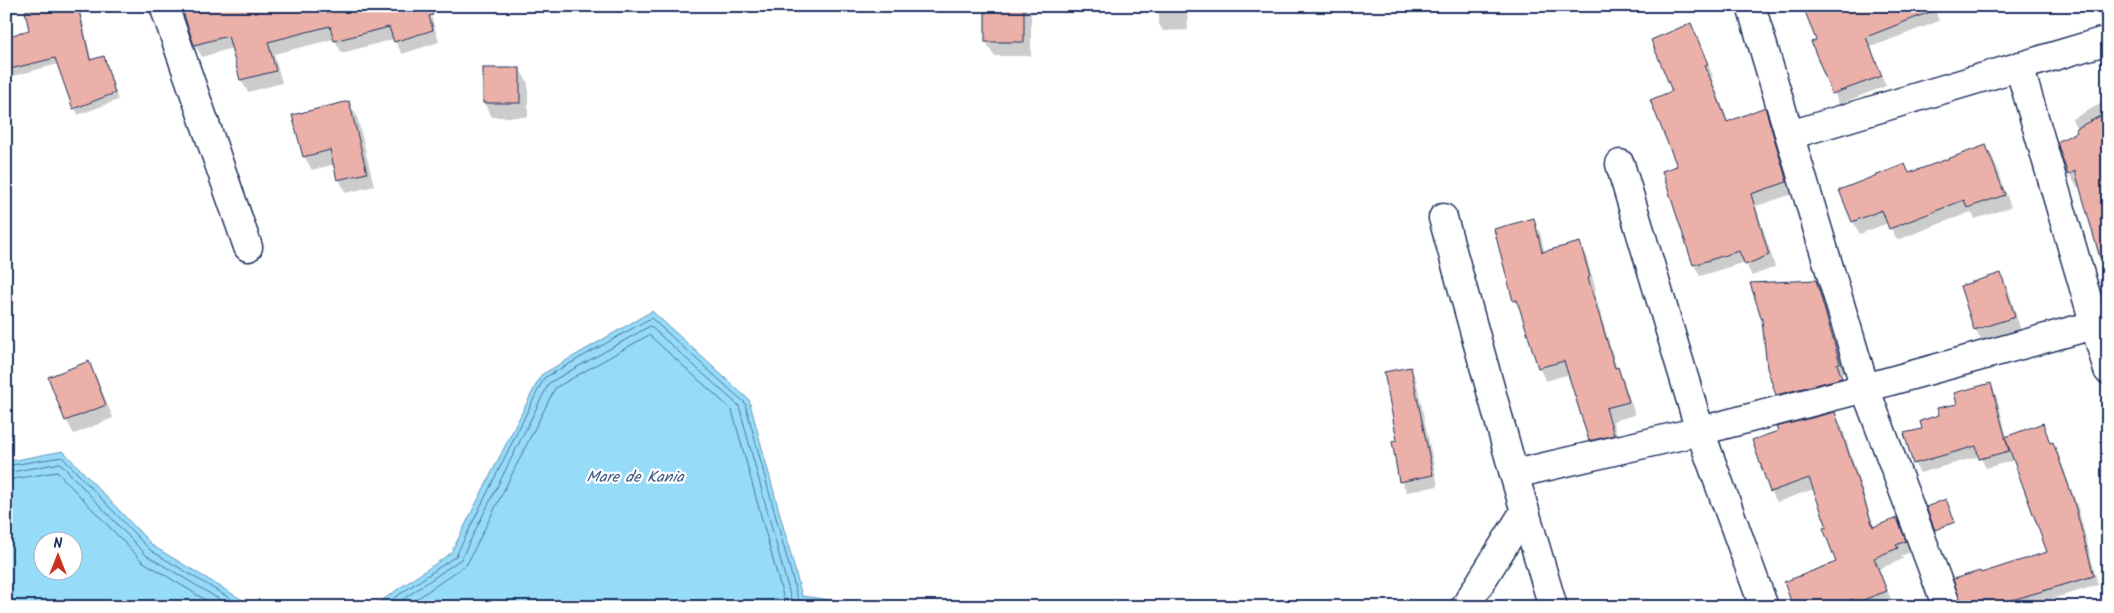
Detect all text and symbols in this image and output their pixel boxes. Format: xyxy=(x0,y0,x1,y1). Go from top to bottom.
water label: Mare de Kania xyxy=(586,465,685,490)
north arrow xyxy=(32,530,82,580)
text: N xyxy=(54,533,63,555)

